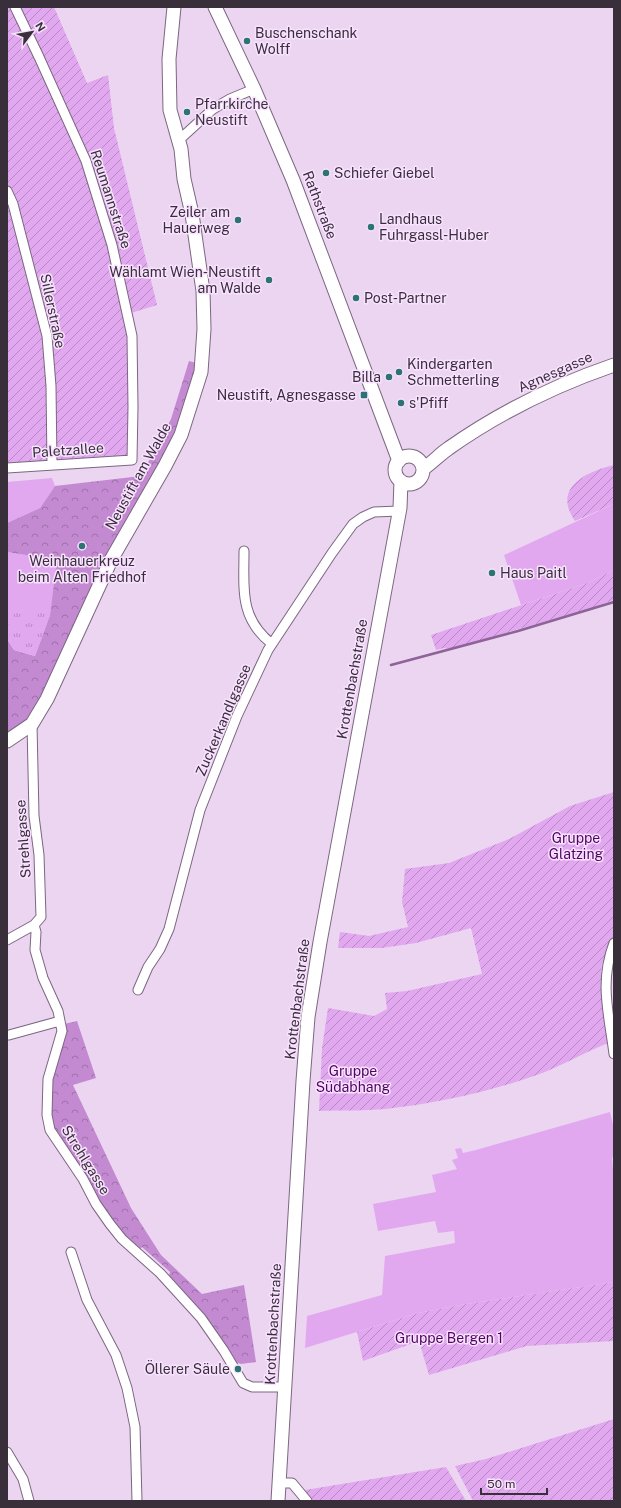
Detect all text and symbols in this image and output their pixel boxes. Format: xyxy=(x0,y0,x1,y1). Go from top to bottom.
north arrow xyxy=(12,12,52,52)
text: N xyxy=(33,20,48,34)
place label: Buschenschank Wolff xyxy=(255,25,358,57)
marker: Buschenschank Wolff xyxy=(242,36,252,46)
place label: Pfarrkirche Neustift xyxy=(195,96,269,128)
marker: Pfarrkirche Neustift xyxy=(182,107,192,117)
street label: Reumannstraße xyxy=(88,148,135,250)
place label: Schiefer Giebel xyxy=(334,165,435,181)
marker: Schiefer Giebel xyxy=(321,168,331,178)
street label: Rathstraße xyxy=(300,169,340,241)
place label: Zeiler am Hauerweg xyxy=(162,204,230,236)
place label: Landhaus Fuhrgassl-Huber xyxy=(379,211,489,243)
marker: Zeiler am Hauerweg xyxy=(233,215,243,225)
marker: Landhaus Fuhrgassl-Huber xyxy=(366,222,376,232)
place label: Wählamt Wien-Neustift am Walde xyxy=(109,264,261,296)
street label: Sillerstraße xyxy=(37,272,69,350)
marker: Wählamt Wien-Neustift am Walde xyxy=(264,275,274,285)
place label: Post-Partner xyxy=(364,290,447,306)
marker: Post-Partner xyxy=(351,293,361,303)
street label: Agnesgasse xyxy=(515,348,595,396)
place label: Kindergarten Schmetterling xyxy=(407,356,500,388)
marker: Kindergarten Schmetterling xyxy=(394,367,404,377)
place label: Billa xyxy=(352,369,381,385)
marker: Billa xyxy=(384,372,394,382)
place label: Neustift, Agnesgasse xyxy=(217,387,356,403)
marker: Neustift, Agnesgasse xyxy=(359,390,369,400)
place label: s'Pfiff xyxy=(409,395,449,411)
marker: s'Pfiff xyxy=(396,398,406,408)
street label: Neustift am Walde xyxy=(102,420,174,532)
street label: Paletzallee xyxy=(32,440,104,460)
marker: Weinhauerkreuz beim Alten Friedhof xyxy=(77,541,87,551)
place label: Weinhauerkreuz beim Alten Friedhof xyxy=(18,553,147,585)
place label: Haus Paitl xyxy=(500,565,567,581)
marker: Haus Paitl xyxy=(487,568,497,578)
street label: Krottenbachstraße xyxy=(334,618,370,740)
street label: Zuckerkandlgasse xyxy=(192,662,254,778)
street label: Strehlgasse xyxy=(12,799,34,879)
park label: Gruppe Glatzing xyxy=(549,830,603,862)
street label: Krottenbachstraße xyxy=(282,938,312,1060)
park label: Gruppe Südabhang xyxy=(316,1063,391,1095)
street label: Strehlgasse xyxy=(58,1122,114,1198)
street label: Krottenbachstraße xyxy=(262,1263,284,1385)
park label: Gruppe Bergen 1 xyxy=(395,1330,503,1346)
place label: Öllerer Säule xyxy=(145,1359,230,1377)
marker: Öllerer Säule xyxy=(233,1364,243,1374)
scale bar xyxy=(481,1470,547,1496)
text: 50 m xyxy=(487,1477,515,1491)

